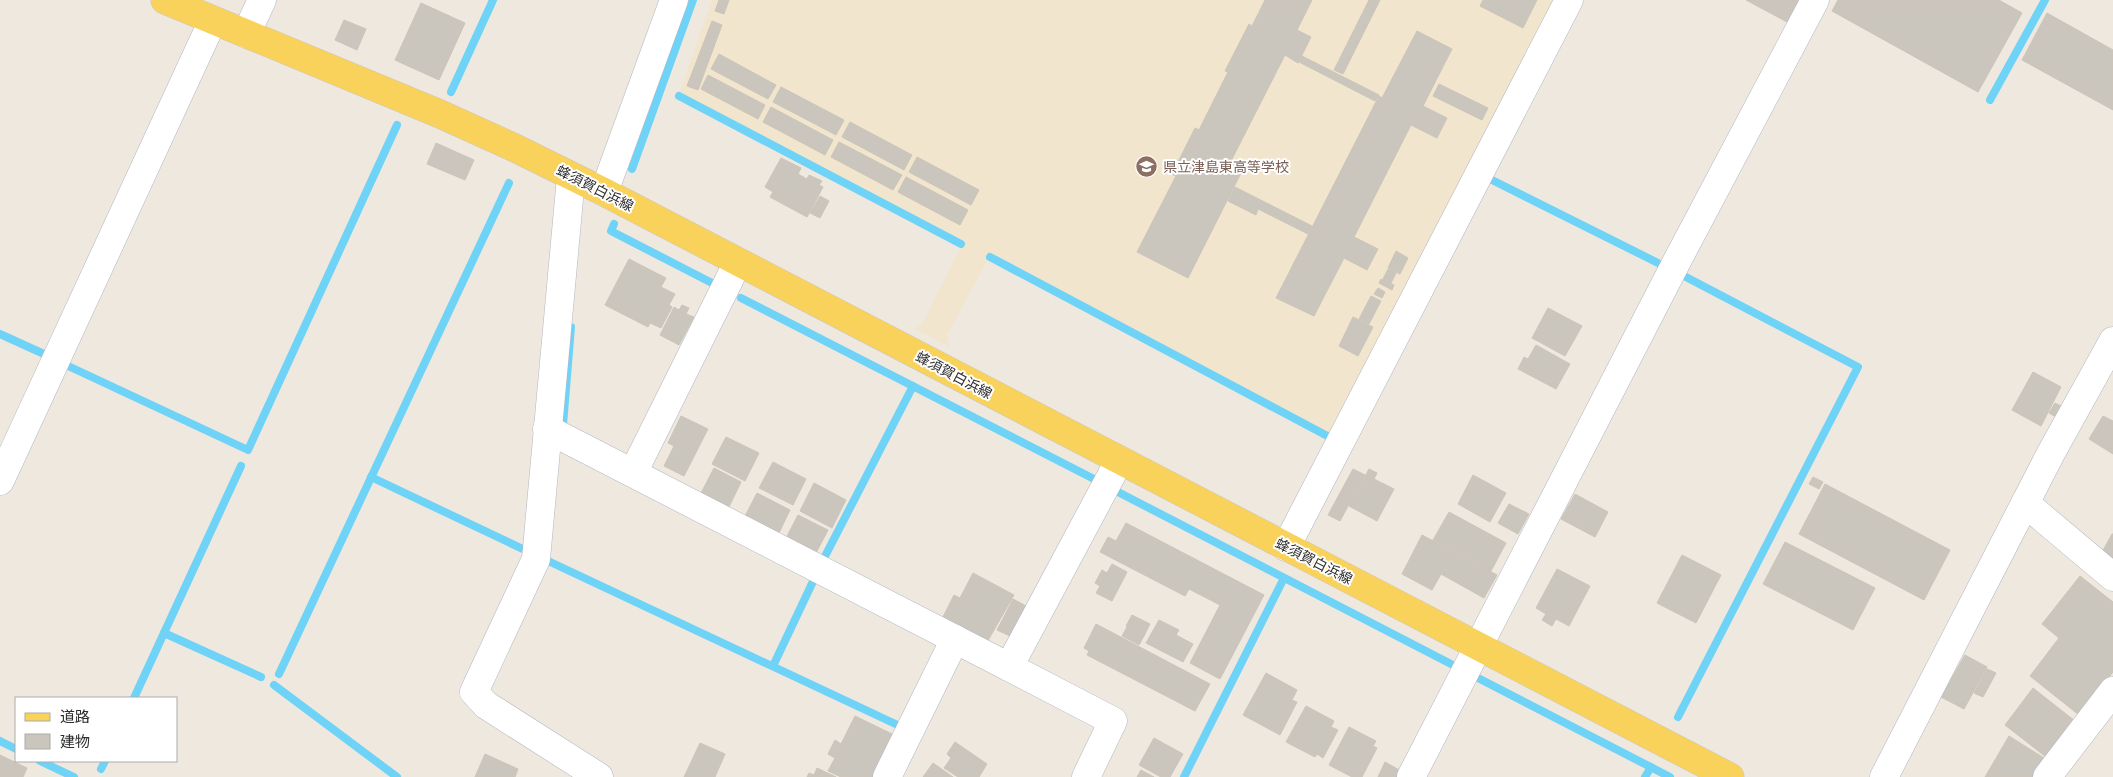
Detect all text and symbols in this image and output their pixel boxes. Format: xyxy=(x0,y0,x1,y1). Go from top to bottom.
school or university icon: 県立津島東高等学校 xyxy=(1135,155,1159,179)
place label: 県立津島東高等学校 xyxy=(1163,159,1289,176)
street label: 蜂須賀白浜線 xyxy=(553,162,636,215)
street label: 蜂須賀白浜線 xyxy=(913,348,995,403)
street label: 蜂須賀白浜線 xyxy=(1272,535,1355,588)
legend xyxy=(15,697,178,762)
text: 道路 xyxy=(60,708,90,726)
text: 建物 xyxy=(60,733,90,751)

